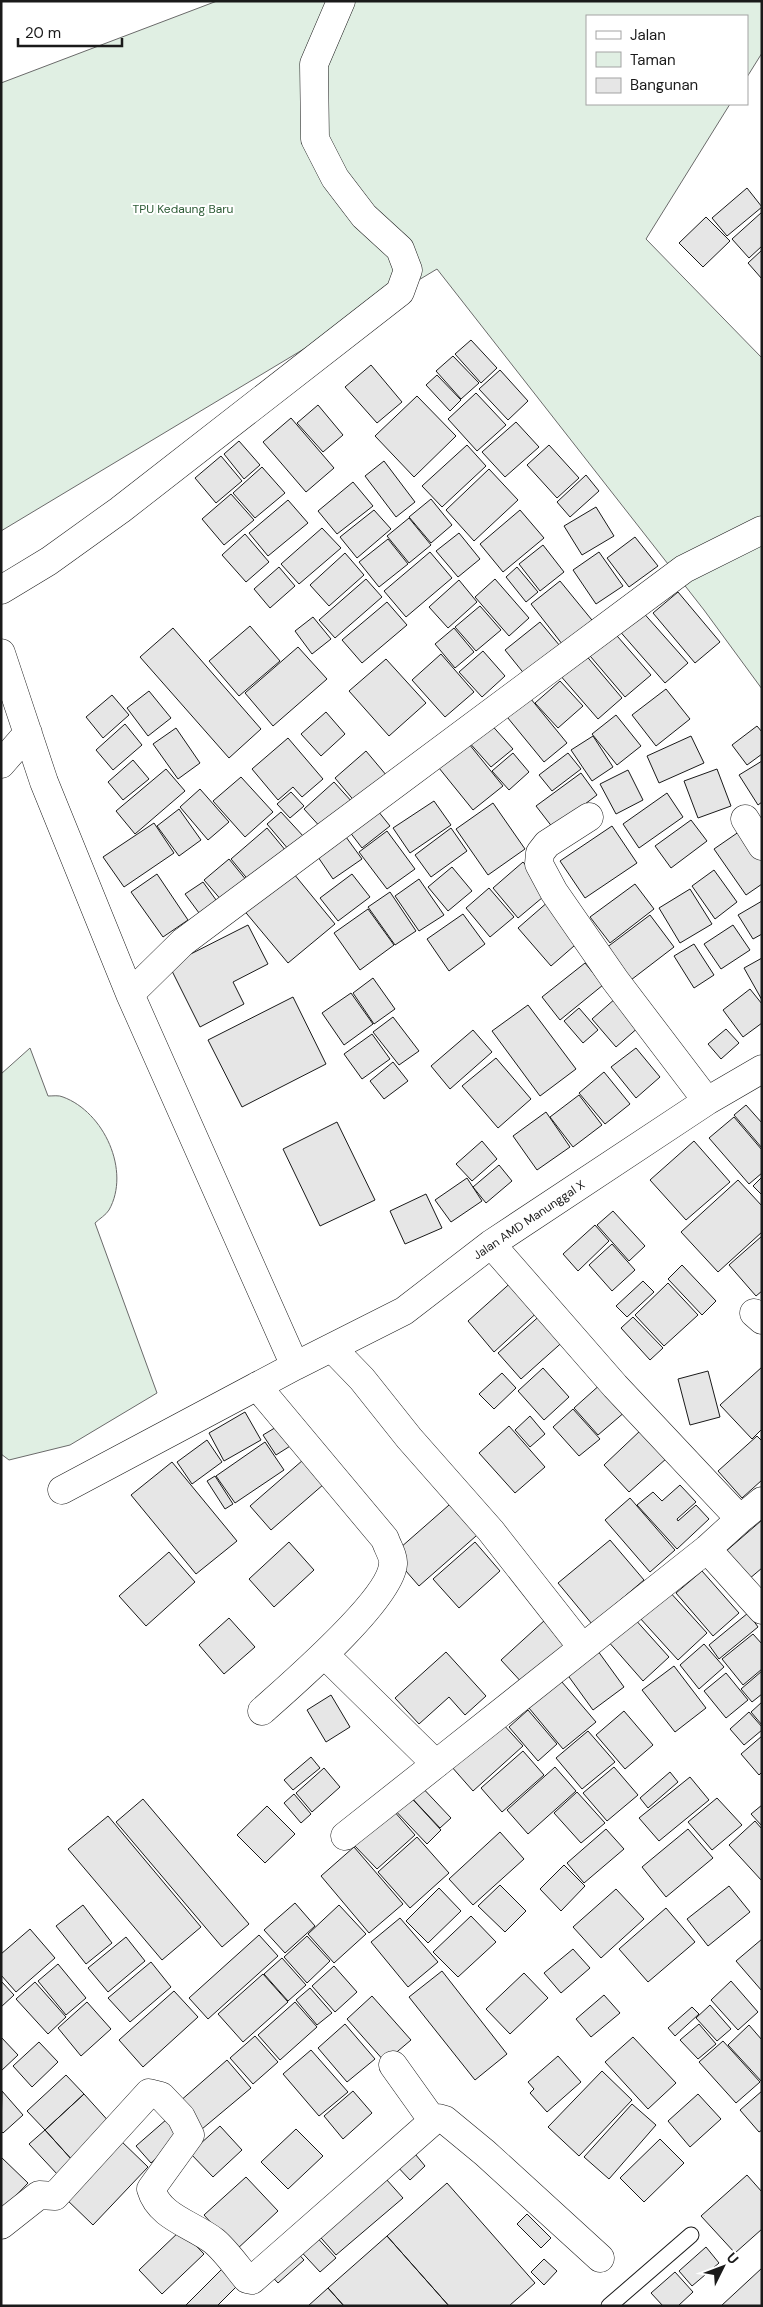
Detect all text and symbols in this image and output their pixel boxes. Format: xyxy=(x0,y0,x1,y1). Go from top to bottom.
scale bar xyxy=(18,15,121,47)
legend xyxy=(586,15,748,105)
text: 20 m xyxy=(25,23,61,43)
text: Jalan xyxy=(630,25,666,45)
text: Taman xyxy=(630,50,676,70)
text: Bangunan xyxy=(630,75,698,95)
park label: TPU Kedaung Baru xyxy=(133,201,234,217)
street label: Jalan AMD Manunggal X xyxy=(470,1177,588,1263)
north arrow xyxy=(698,2242,748,2292)
text: U xyxy=(723,2249,743,2268)

